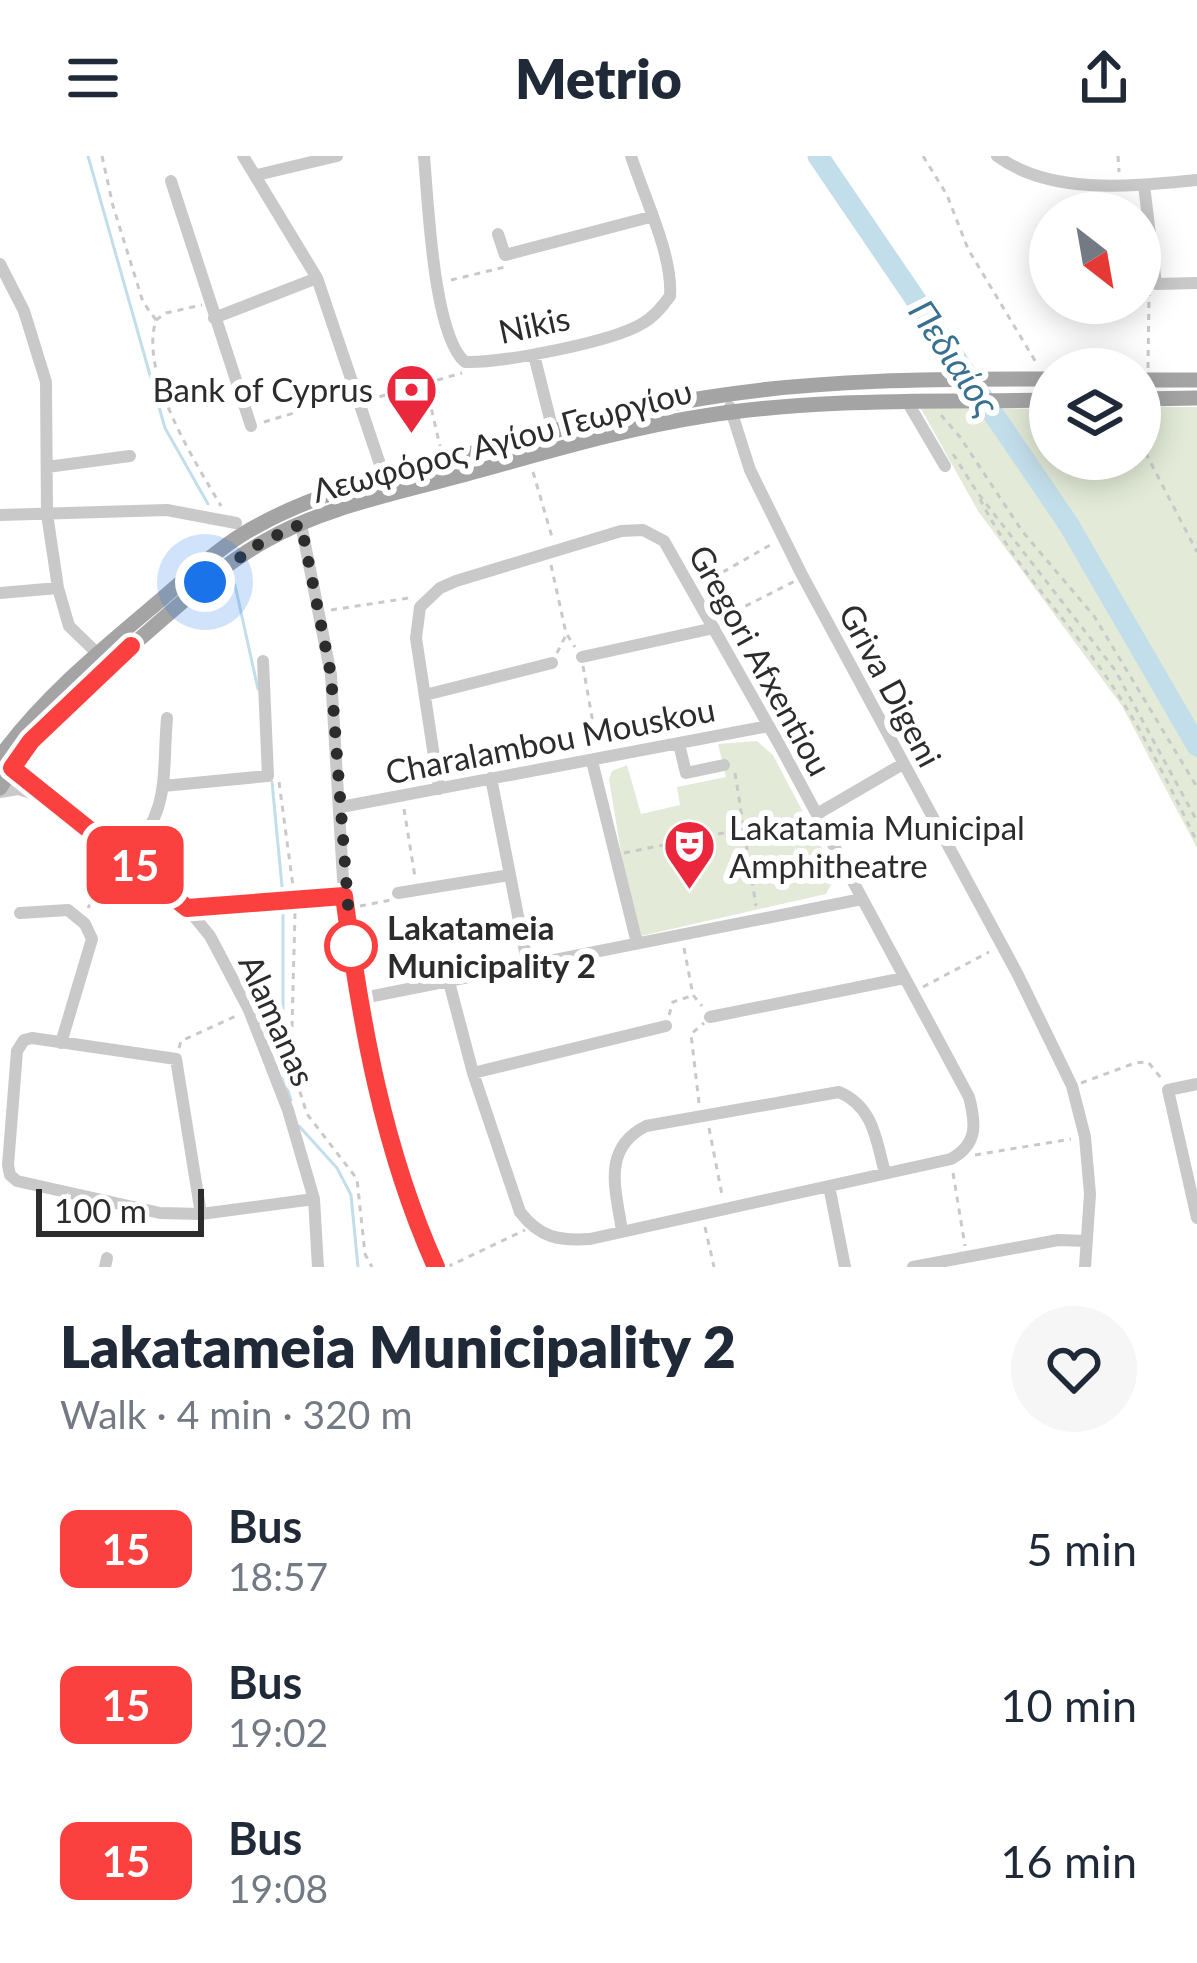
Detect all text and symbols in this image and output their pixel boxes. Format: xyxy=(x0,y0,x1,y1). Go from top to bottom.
icon: menu xyxy=(60,45,126,111)
icon: share xyxy=(1071,45,1137,111)
text: Metrio xyxy=(515,46,682,111)
north arrow xyxy=(1029,192,1161,324)
map controls xyxy=(1029,192,1161,480)
water label: Πεδιαίος xyxy=(900,291,1010,424)
street label: Nikis xyxy=(495,297,573,351)
button: layers xyxy=(1029,348,1161,480)
bank icon: Bank of Cyprus xyxy=(384,361,440,435)
place label: Bank of Cyprus xyxy=(152,369,373,409)
street label: Λεωφόρος Αγίου Γεωργίου xyxy=(308,370,696,510)
street label: Gregori Afxentiou xyxy=(681,538,841,782)
your location xyxy=(175,552,235,612)
street label: Griva Digeni xyxy=(831,597,951,773)
street label: Charalambou Mouskou xyxy=(382,688,718,792)
place label: Lakatamia Municipal Amphitheatre xyxy=(729,807,1025,885)
theatre icon: Lakatamia Municipal Amphitheatre xyxy=(662,818,718,892)
line badge: 15 xyxy=(81,826,189,904)
text: 15 xyxy=(111,840,159,890)
place label: Lakatameia Municipality 2 xyxy=(387,907,596,985)
marker: Lakatameia Municipality 2 xyxy=(326,921,376,971)
street label: Alamanas xyxy=(231,948,325,1092)
scale bar xyxy=(36,1183,204,1236)
text: 100 m xyxy=(54,1190,147,1230)
button: heart xyxy=(1011,1306,1137,1432)
text: Lakatameia Municipality 2 xyxy=(60,1312,736,1380)
text: Walk · 4 min · 320 m xyxy=(60,1391,413,1437)
text: Bus xyxy=(228,1499,302,1553)
text: 5 min xyxy=(1026,1522,1137,1576)
text: 15 xyxy=(102,1524,150,1574)
text: 18:57 xyxy=(228,1553,328,1599)
text: Bus xyxy=(228,1655,302,1709)
text: 10 min xyxy=(1000,1678,1137,1732)
text: 15 xyxy=(102,1680,150,1730)
text: 19:02 xyxy=(228,1709,328,1755)
text: Bus xyxy=(228,1811,302,1865)
text: 16 min xyxy=(1000,1834,1137,1888)
text: 15 xyxy=(102,1836,150,1886)
text: 19:08 xyxy=(228,1865,328,1911)

